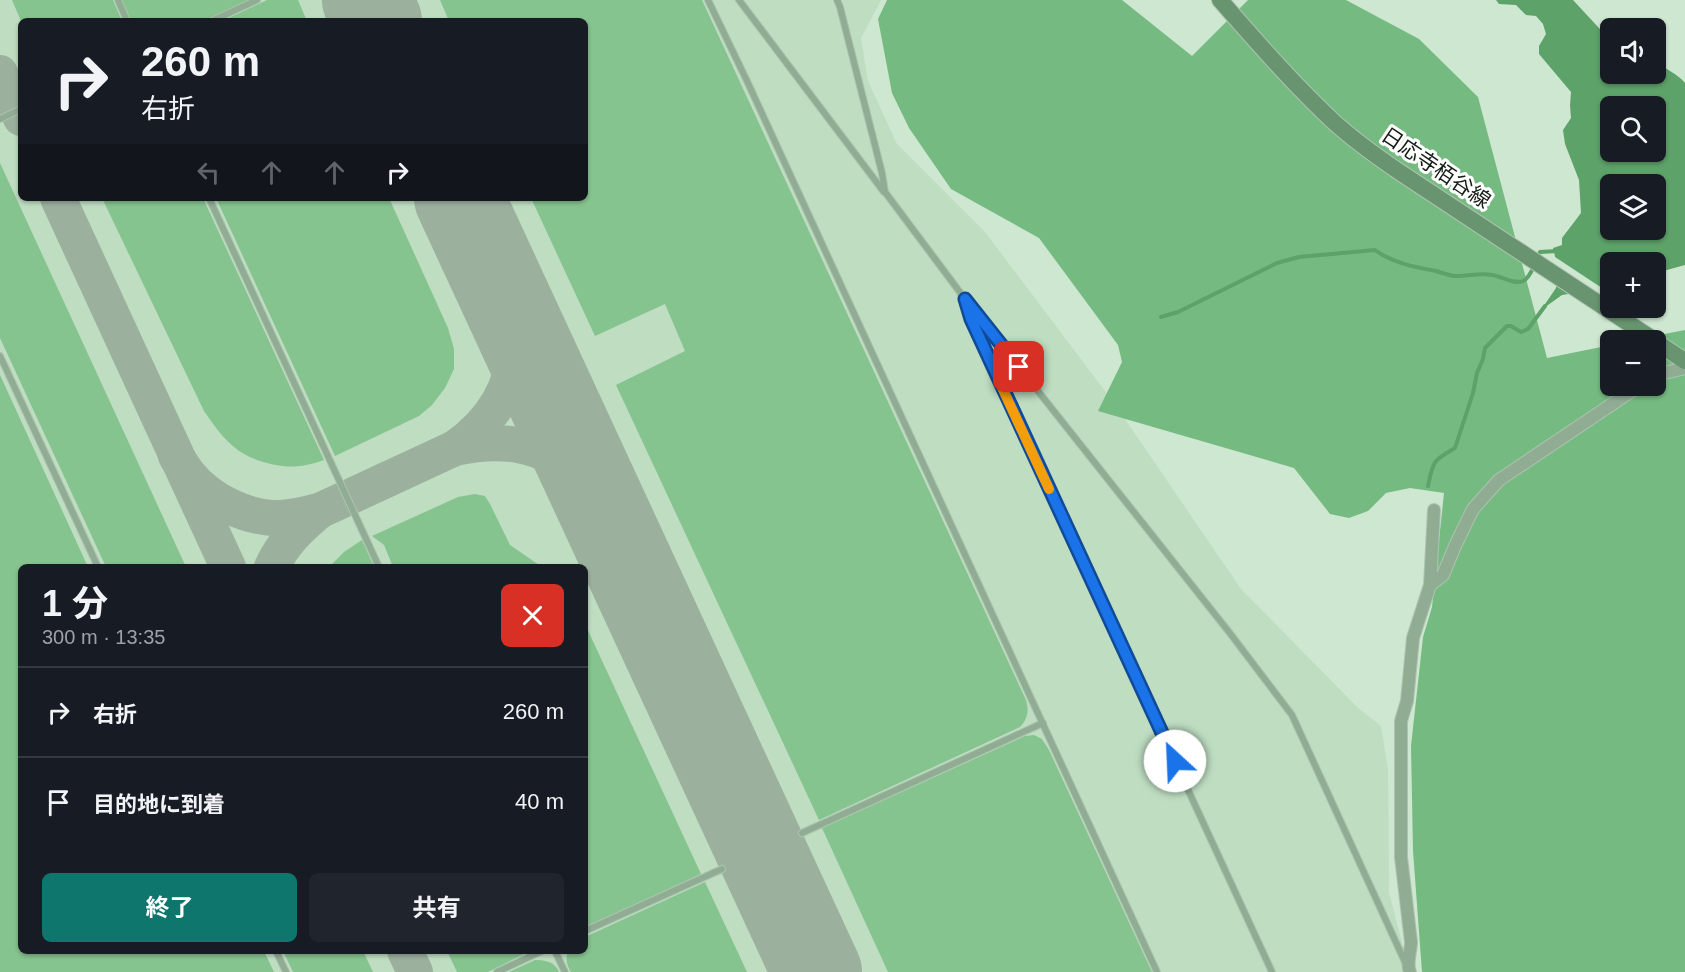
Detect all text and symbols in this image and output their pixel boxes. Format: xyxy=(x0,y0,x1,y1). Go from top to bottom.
map controls xyxy=(1600,18,1666,396)
button: sound xyxy=(1600,18,1666,84)
text: 260 m xyxy=(141,38,260,85)
icon: right xyxy=(42,42,120,120)
text: 右折 xyxy=(141,94,195,124)
button: search xyxy=(1600,96,1666,162)
street label: 日応寺栢谷線 xyxy=(1378,123,1495,212)
icon: left xyxy=(192,156,225,189)
icon: ahead xyxy=(255,156,288,189)
icon: ahead xyxy=(318,156,351,189)
icon: right xyxy=(381,156,414,189)
button: layers xyxy=(1600,174,1666,240)
button: + xyxy=(1600,252,1666,318)
button: − xyxy=(1600,330,1666,396)
pin xyxy=(993,341,1044,392)
icon: arrive xyxy=(1002,350,1035,383)
text: 1 分 xyxy=(42,583,108,624)
button: close xyxy=(501,584,564,647)
text: 300 m · 13:35 xyxy=(42,626,165,648)
icon: right xyxy=(42,696,75,729)
text: 260 m xyxy=(503,699,564,724)
text: 右折 xyxy=(93,702,137,727)
position arrow xyxy=(1143,729,1207,793)
icon: arrive xyxy=(42,786,75,819)
text: 40 m xyxy=(515,789,564,814)
text: 目的地に到着 xyxy=(93,792,225,817)
button: 終了 xyxy=(42,873,297,942)
button: 共有 xyxy=(309,873,564,942)

